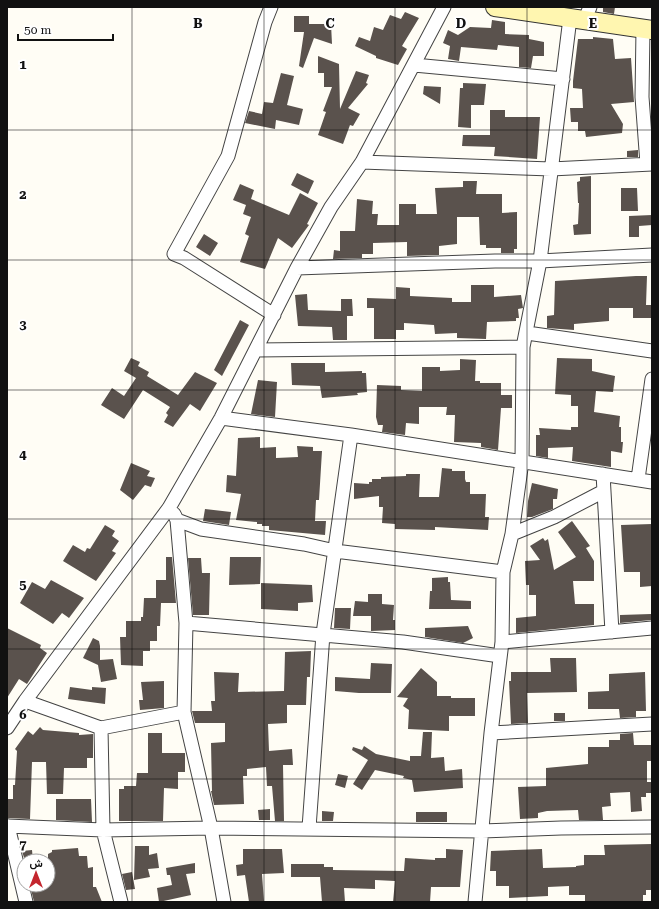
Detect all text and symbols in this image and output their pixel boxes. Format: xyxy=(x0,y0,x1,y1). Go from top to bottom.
scale bar xyxy=(18,16,113,42)
text: B xyxy=(193,16,203,31)
text: C xyxy=(325,16,335,31)
text: D xyxy=(456,16,466,31)
text: E xyxy=(589,16,597,31)
text: 50 m xyxy=(24,23,51,37)
text: 1 xyxy=(19,57,27,72)
text: 2 xyxy=(19,187,27,202)
text: 3 xyxy=(19,317,27,332)
text: 4 xyxy=(19,447,27,462)
text: 5 xyxy=(19,577,27,592)
text: 6 xyxy=(19,707,27,722)
text: 7 xyxy=(19,837,27,852)
north arrow xyxy=(16,853,56,893)
text: ش xyxy=(29,857,43,870)

